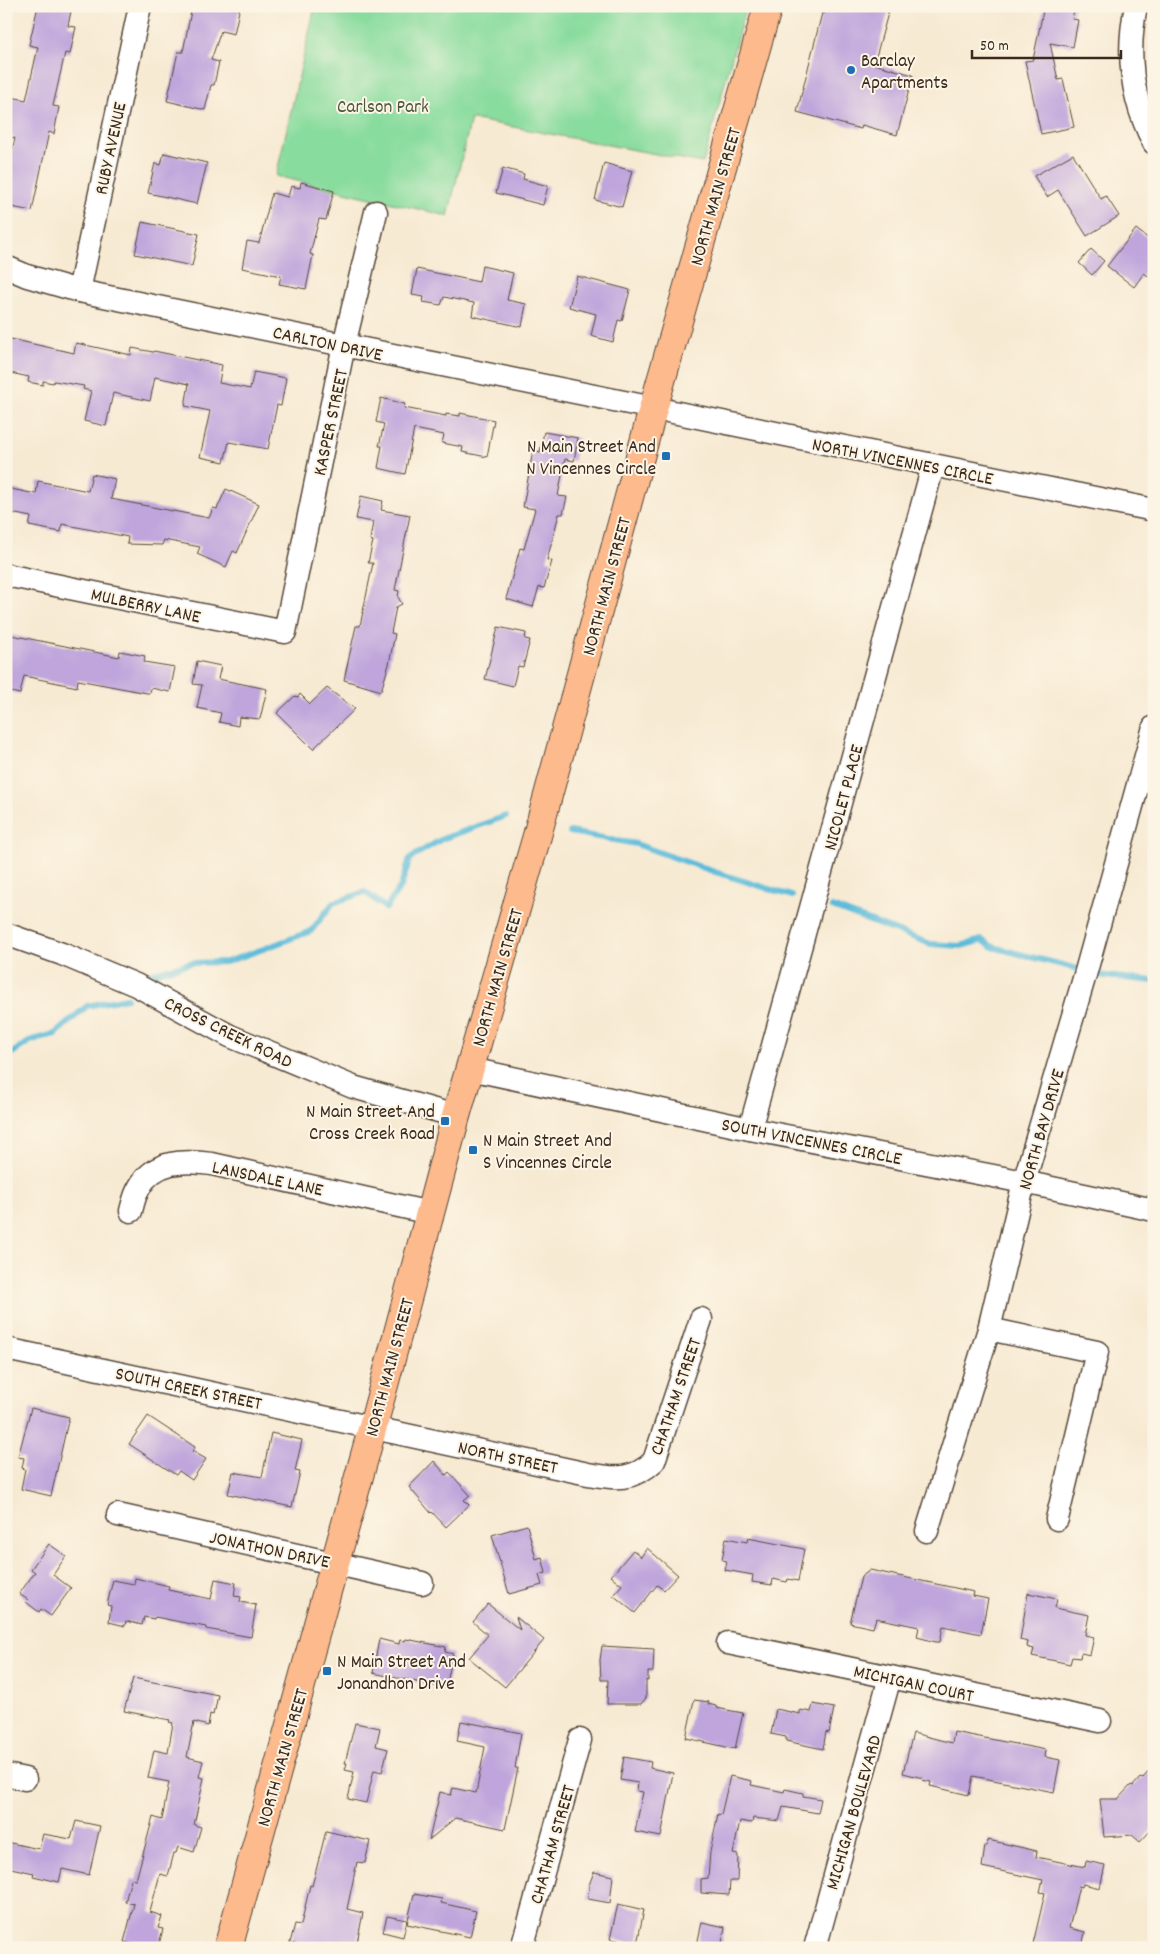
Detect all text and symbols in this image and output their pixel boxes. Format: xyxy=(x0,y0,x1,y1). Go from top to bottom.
scale bar xyxy=(972,28,1121,60)
text: 50 m xyxy=(980,36,1009,58)
place label: Barclay Apartments xyxy=(861,49,948,98)
marker: Barclay Apartments xyxy=(845,64,857,76)
park label: Carlson Park xyxy=(337,95,429,122)
street label: RUBY AVENUE xyxy=(89,100,135,198)
street label: NORTH MAIN STREET xyxy=(685,124,750,269)
street label: CARLTON DRIVE xyxy=(270,321,385,370)
street label: KASPER STREET xyxy=(308,366,357,479)
street label: NORTH VINCENNES CIRCLE xyxy=(809,433,996,494)
place label: N Main Street And N Vincennes Circle xyxy=(526,435,656,484)
marker: N Main Street And N Vincennes Circle xyxy=(660,450,672,462)
street label: NORTH MAIN STREET xyxy=(577,514,640,659)
street label: MULBERRY LANE xyxy=(88,583,203,632)
street label: NICOLET PLACE xyxy=(818,742,873,854)
street label: NORTH MAIN STREET xyxy=(467,905,532,1050)
street label: CROSS CREEK ROAD xyxy=(159,991,296,1077)
street label: NORTH BAY DRIVE xyxy=(1013,1066,1074,1194)
place label: N Main Street And Cross Creek Road xyxy=(306,1100,435,1149)
street label: SOUTH VINCENNES CIRCLE xyxy=(719,1113,904,1174)
marker: N Main Street And Cross Creek Road xyxy=(439,1115,451,1127)
place label: N Main Street And S Vincennes Circle xyxy=(483,1129,612,1178)
marker: N Main Street And S Vincennes Circle xyxy=(467,1144,479,1156)
street label: LANSDALE LANE xyxy=(209,1155,326,1205)
street label: NORTH MAIN STREET xyxy=(360,1295,423,1440)
street label: CHATHAM STREET xyxy=(645,1334,710,1460)
street label: SOUTH CREEK STREET xyxy=(112,1362,264,1419)
street label: NORTH STREET xyxy=(455,1436,560,1483)
street label: JONATHON DRIVE xyxy=(207,1526,332,1577)
place label: N Main Street And Jonandhon Drive xyxy=(337,1650,466,1699)
street label: MICHIGAN COURT xyxy=(851,1660,976,1711)
marker: N Main Street And Jonandhon Drive xyxy=(321,1665,333,1677)
street label: NORTH MAIN STREET xyxy=(252,1685,317,1830)
street label: MICHIGAN BOULEVARD xyxy=(820,1732,890,1893)
street label: CHATHAM STREET xyxy=(524,1782,584,1908)

